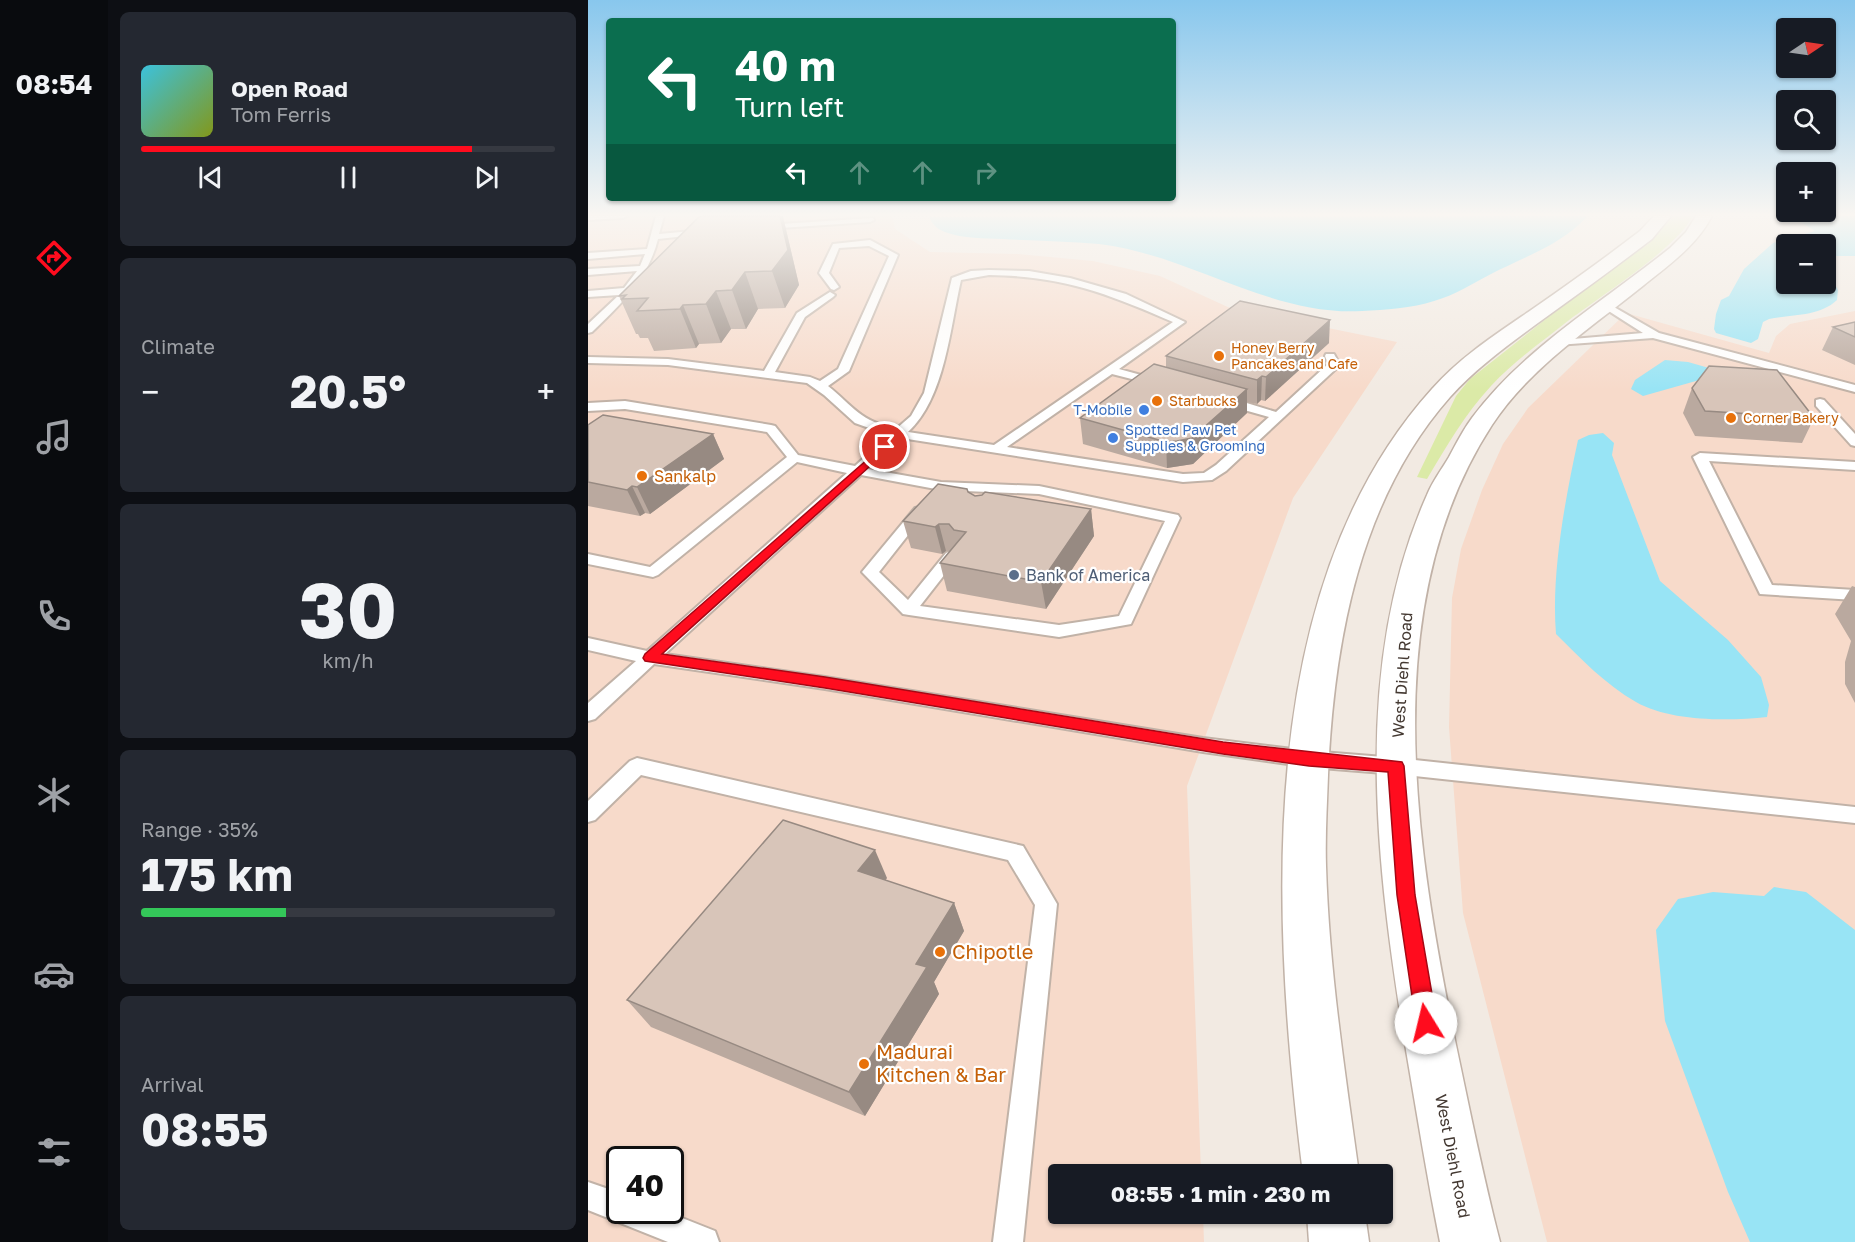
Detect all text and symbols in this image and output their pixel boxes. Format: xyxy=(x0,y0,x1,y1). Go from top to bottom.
north arrow xyxy=(1776,18,1836,78)
map controls xyxy=(1776,18,1836,294)
text: 40 m xyxy=(735,40,836,90)
icon: left xyxy=(636,42,714,120)
text: 08:54 xyxy=(16,68,92,100)
text: Open Road xyxy=(231,75,348,102)
button: search xyxy=(1776,90,1836,150)
text: Turn left xyxy=(735,91,844,123)
text: Tom Ferris xyxy=(231,102,331,126)
icon: left xyxy=(780,156,813,189)
icon: ahead xyxy=(843,156,876,189)
icon: ahead xyxy=(906,156,939,189)
icon: right xyxy=(969,156,1002,189)
icon: previous xyxy=(194,161,227,194)
icon: pause xyxy=(332,161,365,194)
icon: next xyxy=(470,161,503,194)
button: + xyxy=(1776,162,1836,222)
button: − xyxy=(1776,234,1836,294)
icon: directions xyxy=(33,237,75,279)
text: Climate xyxy=(141,334,215,358)
place label: Honey Berry Pancakes and Cafe xyxy=(1231,339,1358,372)
marker: Honey Berry Pancakes and Cafe xyxy=(1212,349,1226,363)
text: 20.5° xyxy=(290,364,406,418)
text: − xyxy=(141,372,159,411)
text: + xyxy=(537,372,555,411)
place label: Starbucks xyxy=(1169,392,1237,409)
marker: Starbucks xyxy=(1150,394,1164,408)
place label: T-Mobile xyxy=(1073,401,1132,418)
marker: T-Mobile xyxy=(1137,403,1151,417)
place label: Corner Bakery xyxy=(1743,409,1839,426)
marker: Corner Bakery xyxy=(1724,411,1738,425)
icon: music xyxy=(33,416,75,458)
pin xyxy=(859,421,910,472)
place label: Spotted Paw Pet Supplies & Grooming xyxy=(1125,421,1265,454)
icon: arrive xyxy=(868,430,901,463)
marker: Spotted Paw Pet Supplies & Grooming xyxy=(1106,431,1120,445)
place label: Sankalp xyxy=(654,466,716,486)
marker: Sankalp xyxy=(635,469,649,483)
text: 30 xyxy=(299,562,397,655)
place label: Bank of America xyxy=(1026,565,1150,585)
marker: Bank of America xyxy=(1007,568,1021,582)
icon: phone xyxy=(33,595,75,637)
street label: West Diehl Road xyxy=(1388,612,1416,738)
text: km/h xyxy=(323,648,373,672)
icon: climate xyxy=(33,774,75,816)
text: Range · 35% xyxy=(141,817,258,841)
text: 175 km xyxy=(141,847,293,901)
place label: Chipotle xyxy=(952,939,1033,963)
marker: Chipotle xyxy=(933,945,947,959)
icon: car xyxy=(33,953,75,995)
position arrow xyxy=(1394,991,1458,1055)
place label: Madurai Kitchen & Bar xyxy=(876,1039,1006,1086)
marker: Madurai Kitchen & Bar xyxy=(857,1057,871,1071)
text: Arrival xyxy=(141,1072,204,1096)
street label: West Diehl Road xyxy=(1431,1092,1475,1220)
text: 08:55 xyxy=(141,1102,268,1156)
icon: filters xyxy=(33,1131,75,1173)
speed limit sign: 40 xyxy=(606,1146,684,1224)
text: 08:55 · 1 min · 230 m xyxy=(1111,1180,1330,1207)

